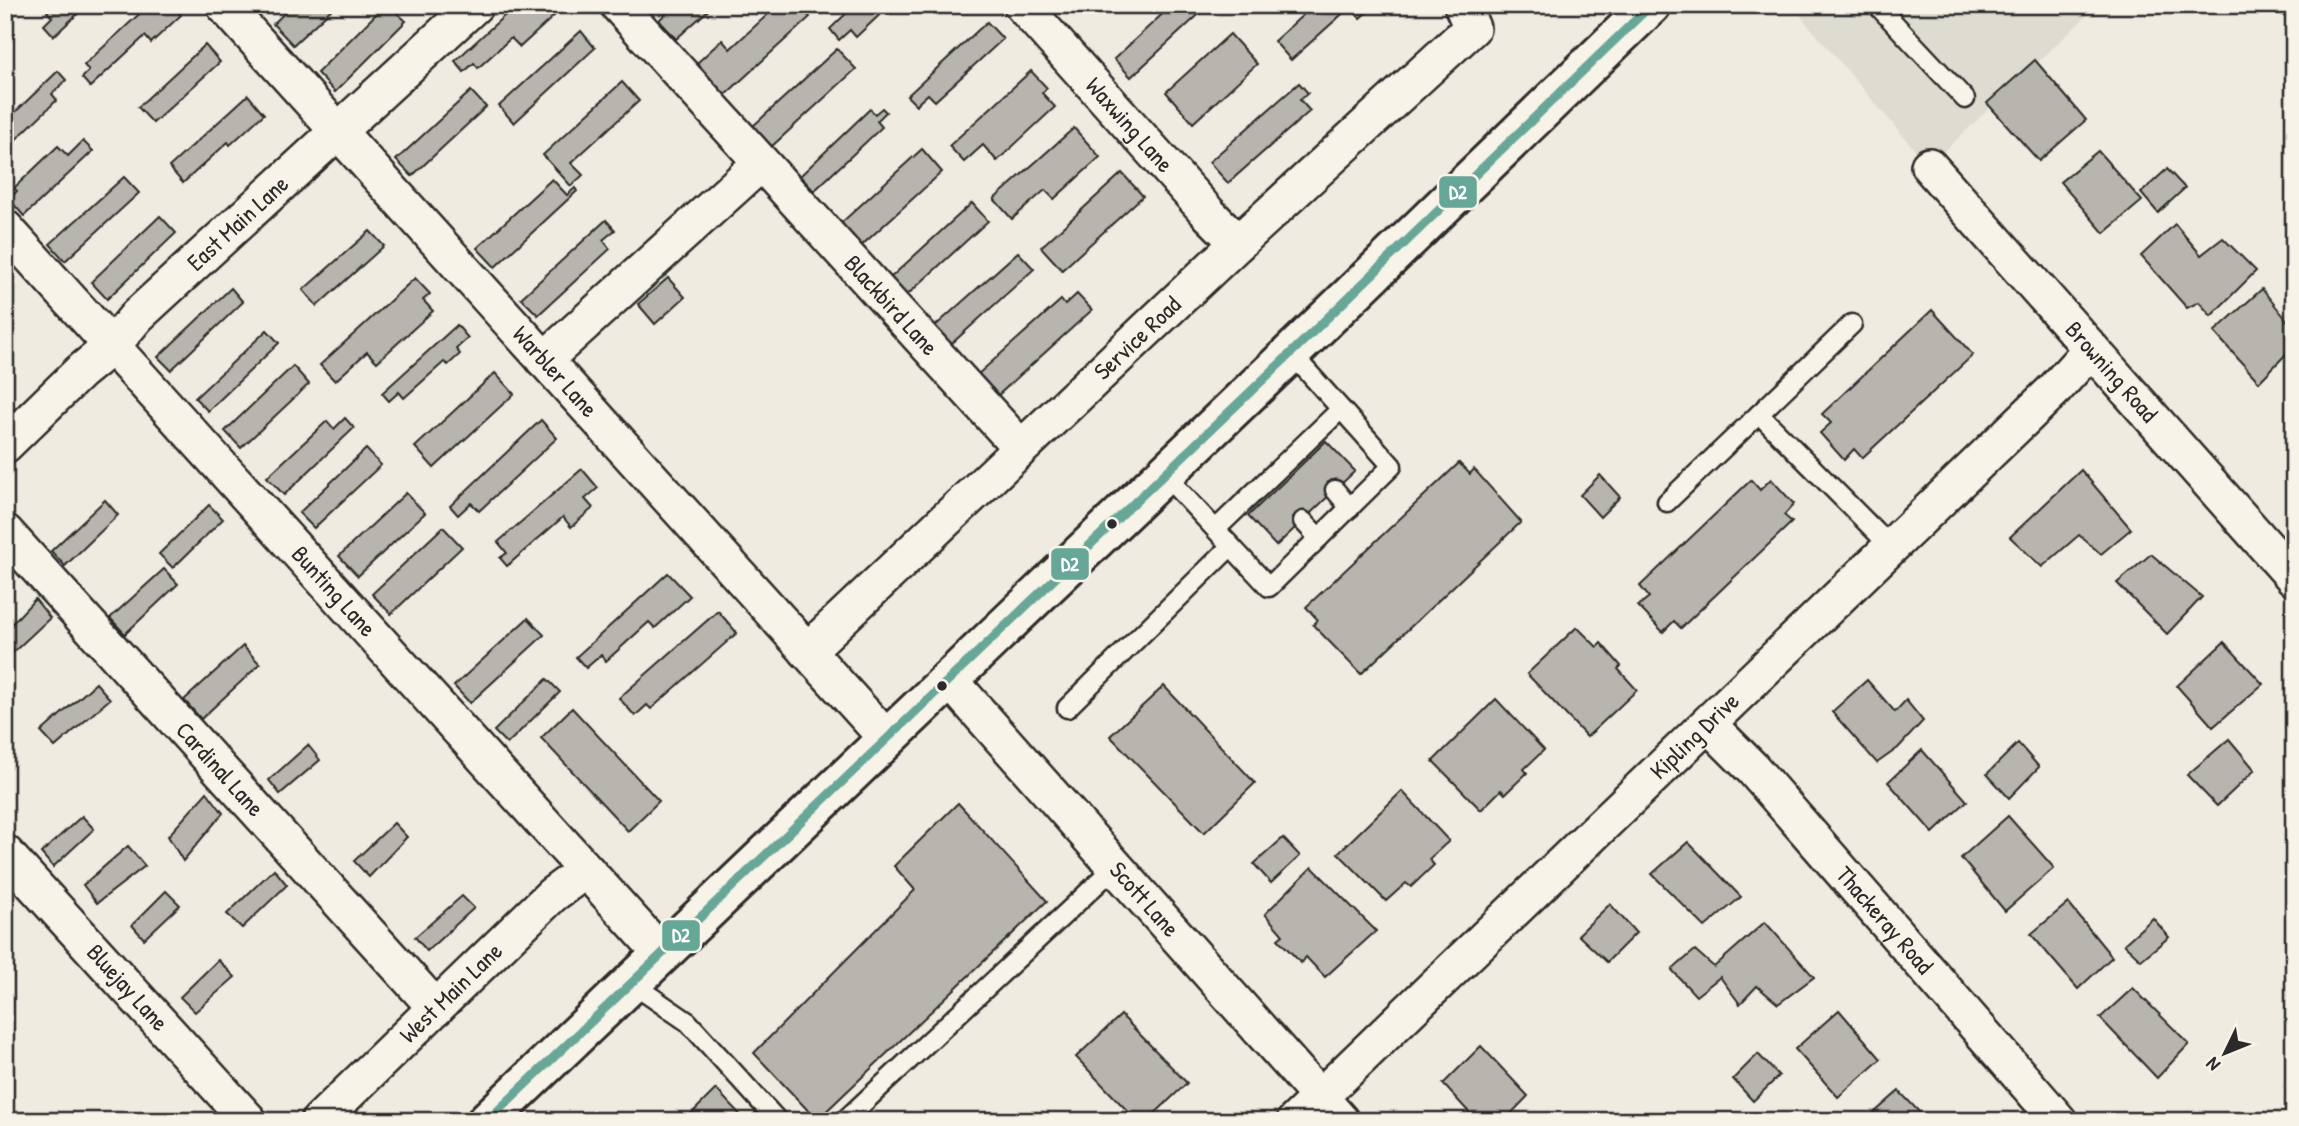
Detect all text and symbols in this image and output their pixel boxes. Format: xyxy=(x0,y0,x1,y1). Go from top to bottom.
street label: Waxwing Lane xyxy=(1079,70,1181,179)
street label: East Main Lane xyxy=(179,167,295,277)
line badge: D2 xyxy=(1438,175,1478,209)
text: D2 xyxy=(1449,179,1467,205)
street label: Blackbird Lane xyxy=(838,247,946,362)
street label: Service Road xyxy=(1086,289,1187,386)
street label: Browning Road xyxy=(2059,314,2166,429)
street label: Warbler Lane xyxy=(506,318,606,424)
unlabelled marker xyxy=(1105,517,1119,531)
street label: Bunting Lane xyxy=(285,538,384,643)
line badge: D2 xyxy=(1050,547,1090,581)
text: D2 xyxy=(1061,551,1079,577)
unlabelled marker xyxy=(935,679,949,693)
street label: Kipling Drive xyxy=(1642,684,1746,786)
street label: Cardinal Lane xyxy=(169,714,272,823)
street label: Scott Lane xyxy=(1103,854,1188,944)
street label: Thackeray Road xyxy=(1829,859,1941,980)
line badge: D2 xyxy=(661,919,701,952)
text: D2 xyxy=(672,922,690,948)
street label: West Main Lane xyxy=(392,935,509,1049)
street label: Bluejay Lane xyxy=(80,936,176,1038)
north arrow xyxy=(2190,1018,2260,1088)
text: N xyxy=(2200,1052,2226,1077)

